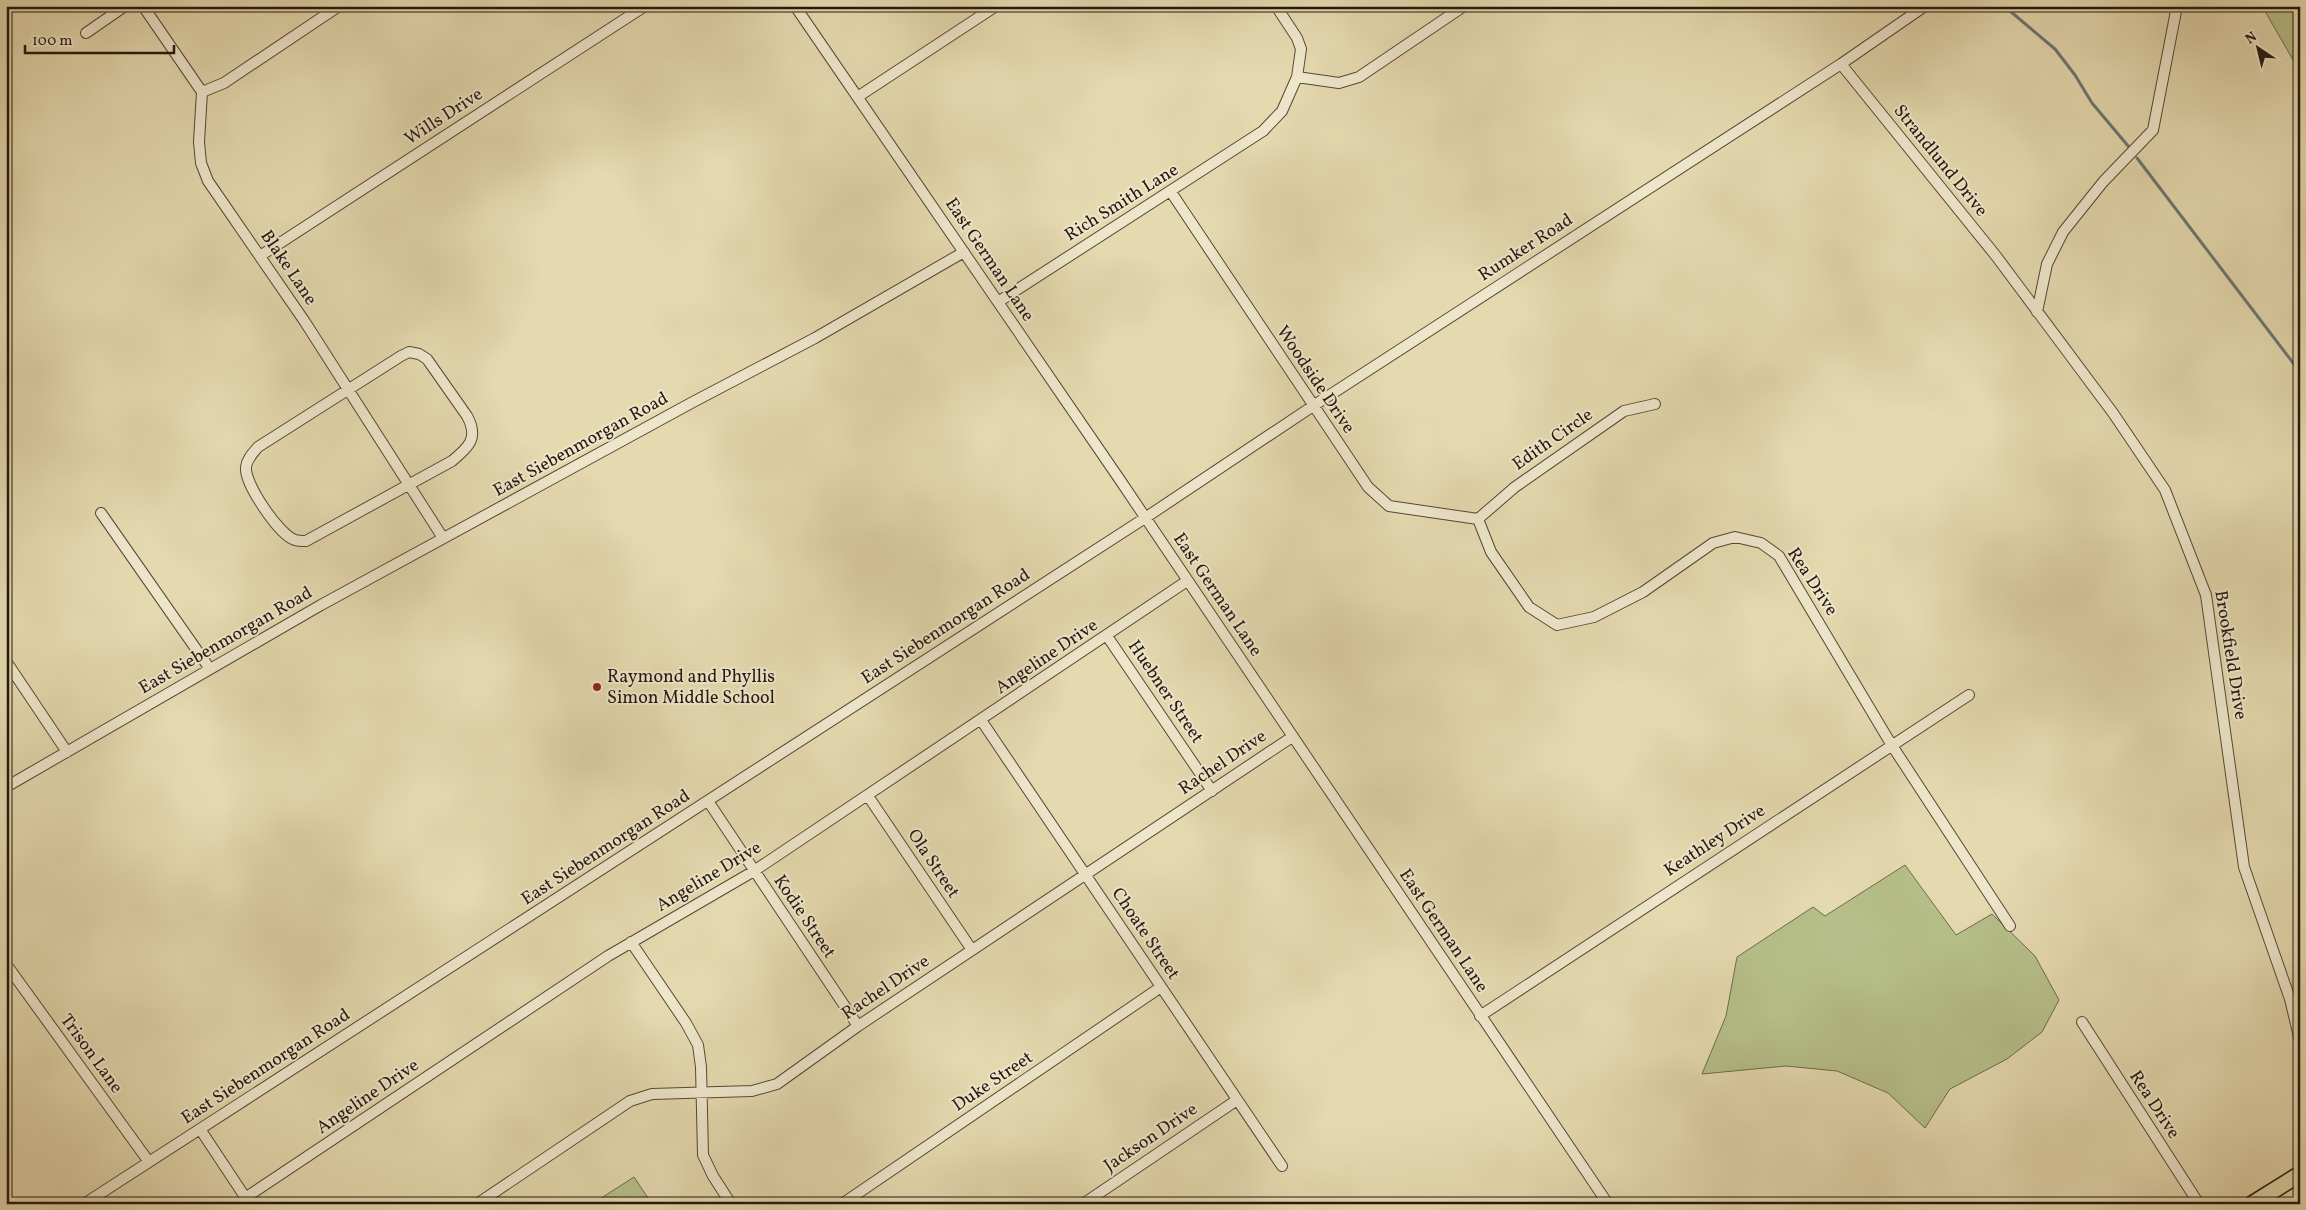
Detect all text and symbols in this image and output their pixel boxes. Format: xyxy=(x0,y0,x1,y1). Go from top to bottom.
scale bar xyxy=(25,22,174,54)
north arrow xyxy=(2234,22,2284,72)
text: N xyxy=(2242,28,2261,49)
text: 100 m xyxy=(32,31,72,52)
street label: Wills Drive xyxy=(400,82,488,152)
street label: Strandlund Drive xyxy=(1887,100,1993,222)
street label: Rich Smith Lane xyxy=(1060,158,1184,248)
street label: East German Lane xyxy=(938,193,1040,327)
street label: Rumker Road xyxy=(1474,208,1578,288)
street label: Blake Lane xyxy=(254,226,322,310)
street label: Woodside Drive xyxy=(1270,321,1360,439)
street label: East Siebenmorgan Road xyxy=(489,386,673,504)
street label: Edith Circle xyxy=(1508,403,1598,477)
street label: East German Lane xyxy=(1166,528,1268,662)
street label: Rea Drive xyxy=(1781,543,1843,621)
street label: East Siebenmorgan Road xyxy=(857,563,1035,691)
street label: East Siebenmorgan Road xyxy=(135,581,317,701)
street label: Brookfield Drive xyxy=(2207,589,2253,721)
street label: Angeline Drive xyxy=(991,613,1103,701)
street label: Huebner Street xyxy=(1121,635,1209,749)
place label: Raymond and Phyllis Simon Middle School xyxy=(607,665,775,711)
marker: Raymond and Phyllis Simon Middle School xyxy=(591,681,603,693)
street label: Rachel Drive xyxy=(1174,724,1272,802)
street label: East Siebenmorgan Road xyxy=(517,784,695,912)
street label: Keathley Drive xyxy=(1659,799,1771,883)
street label: Ola Street xyxy=(901,825,965,903)
street label: Angeline Drive xyxy=(652,836,766,918)
street label: East German Lane xyxy=(1392,864,1494,998)
street label: Kodie Street xyxy=(767,870,841,964)
street label: Choate Street xyxy=(1105,883,1185,985)
street label: Rachel Drive xyxy=(837,949,935,1027)
street label: East Siebenmorgan Road xyxy=(177,1003,355,1131)
street label: Trison Lane xyxy=(54,1009,128,1099)
street label: Duke Street xyxy=(948,1046,1038,1118)
street label: Angeline Drive xyxy=(312,1053,424,1141)
street label: Rea Drive xyxy=(2123,1066,2185,1144)
street label: Jackson Drive xyxy=(1099,1097,1203,1179)

